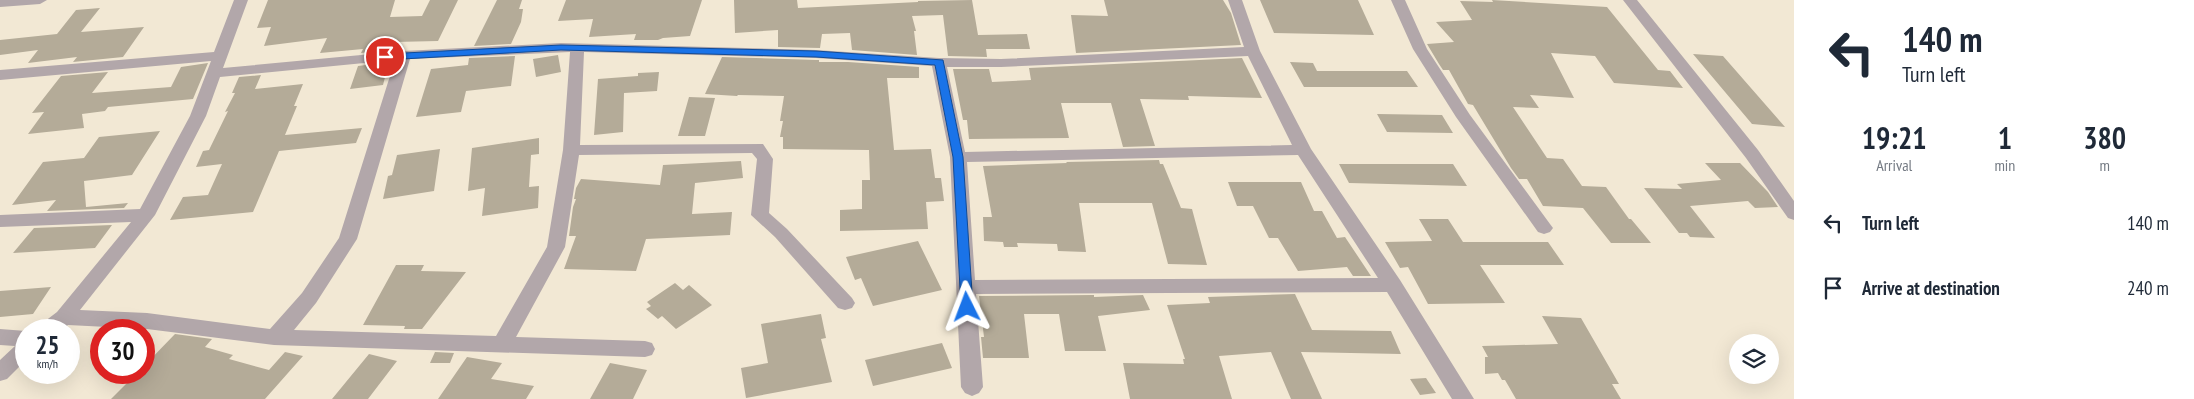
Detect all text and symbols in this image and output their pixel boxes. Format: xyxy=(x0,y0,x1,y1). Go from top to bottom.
text: 140 m xyxy=(1902,16,1983,62)
icon: left xyxy=(1819,20,1884,85)
pin xyxy=(364,36,406,78)
icon: arrive xyxy=(371,43,399,71)
text: Turn left xyxy=(1902,60,1966,88)
text: 19:21 xyxy=(1862,118,1927,157)
text: 1 xyxy=(1998,118,2012,157)
text: 380 xyxy=(2083,118,2126,157)
text: Arrival xyxy=(1876,155,1912,175)
text: min xyxy=(1994,155,2015,175)
text: m xyxy=(2099,155,2110,175)
icon: left xyxy=(1819,209,1847,237)
text: Turn left xyxy=(1862,211,1919,235)
text: 140 m xyxy=(2127,211,2169,235)
icon: arrive xyxy=(1819,274,1847,302)
text: Arrive at destination xyxy=(1862,276,2000,300)
text: 240 m xyxy=(2127,276,2169,300)
position arrow xyxy=(940,280,992,332)
speed limit sign: 30 xyxy=(90,319,155,384)
text: 25 xyxy=(36,329,59,361)
map controls xyxy=(1729,334,1779,384)
button: layers xyxy=(1729,334,1779,384)
text: km/h xyxy=(37,356,58,371)

